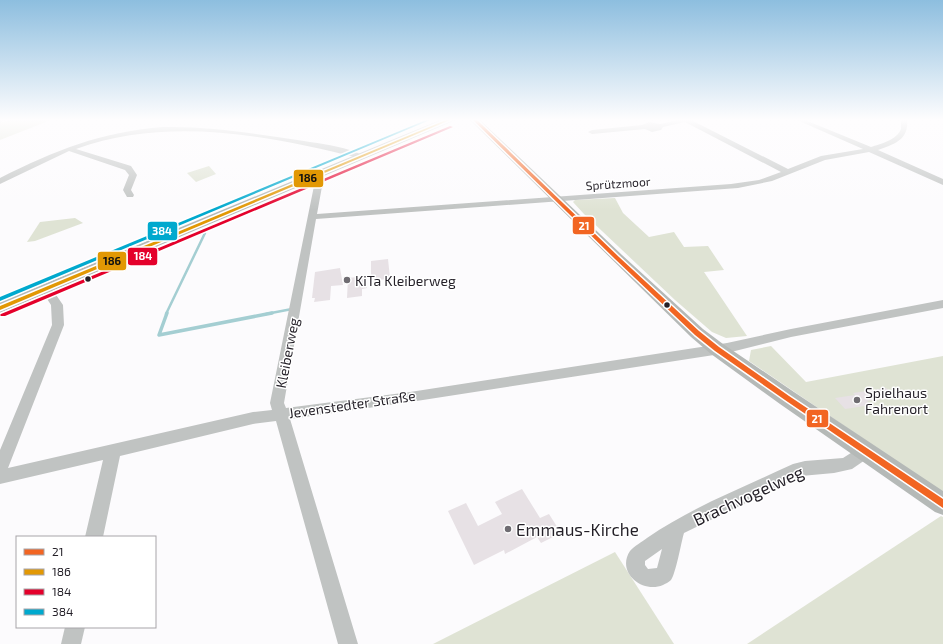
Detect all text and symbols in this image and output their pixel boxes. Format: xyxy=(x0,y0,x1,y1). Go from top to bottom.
line badge: 186 xyxy=(293,169,324,188)
text: 186 xyxy=(299,171,318,184)
street label: Sprützmoor xyxy=(585,174,651,192)
line badge: 21 xyxy=(572,216,595,235)
text: 21 xyxy=(578,219,590,232)
line badge: 384 xyxy=(147,221,178,241)
text: 384 xyxy=(152,224,172,237)
line badge: 184 xyxy=(127,247,158,266)
text: 184 xyxy=(134,249,152,262)
line badge: 186 xyxy=(97,251,127,271)
text: 186 xyxy=(103,254,122,267)
place label: KiTa Kleiberweg xyxy=(355,272,456,289)
unlabelled marker xyxy=(83,274,93,284)
marker: KiTa Kleiberweg xyxy=(342,275,352,285)
unlabelled marker xyxy=(662,300,672,310)
street label: Kleiberweg xyxy=(272,316,302,390)
place label: Spielhaus Fahrenort xyxy=(865,384,928,417)
street label: Jevenstedter Straße xyxy=(287,387,417,421)
marker: Spielhaus Fahrenort xyxy=(852,395,862,405)
line badge: 21 xyxy=(806,409,829,428)
text: 21 xyxy=(811,412,823,425)
street label: Brachvogelweg xyxy=(690,460,807,530)
place label: Emmaus-Kirche xyxy=(516,519,639,539)
marker: Emmaus-Kirche xyxy=(503,524,513,534)
legend xyxy=(16,536,156,628)
text: 21 xyxy=(52,544,64,558)
text: 186 xyxy=(52,564,71,578)
text: 184 xyxy=(52,584,71,598)
text: 384 xyxy=(52,604,73,618)

